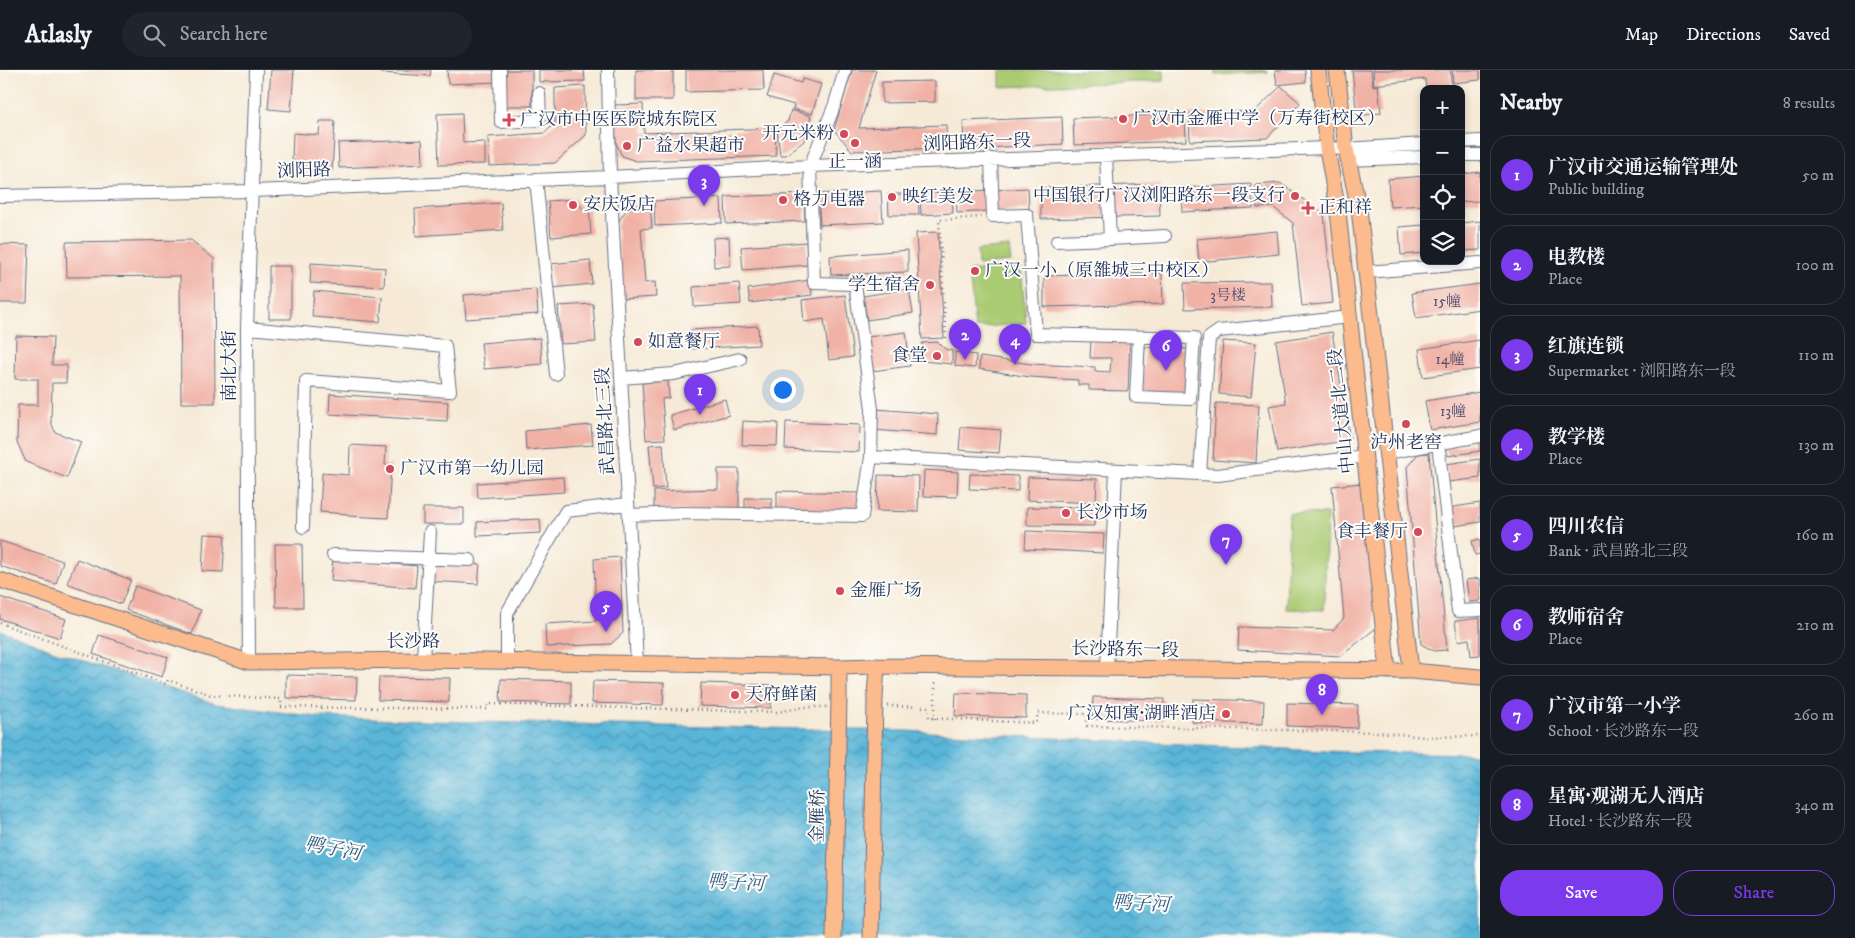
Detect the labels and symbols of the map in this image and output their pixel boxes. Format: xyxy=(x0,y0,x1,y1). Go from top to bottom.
place label: 广汉市金雁中学（万寿街校区） xyxy=(1133,108,1385,130)
place label: 广汉市中医医院城东院区 xyxy=(520,109,718,131)
marker: 广汉市中医医院城东院区 xyxy=(502,113,516,127)
marker: 广汉市金雁中学（万寿街校区） xyxy=(1117,113,1129,125)
place label: 开元米粉 xyxy=(762,123,834,145)
marker: 开元米粉 xyxy=(838,128,850,140)
street label: 浏阳路东一段 xyxy=(923,130,1031,156)
place label: 广益水果超市 xyxy=(637,135,745,157)
marker: 正一涵 xyxy=(849,137,861,149)
marker: 广益水果超市 xyxy=(621,140,633,152)
place label: 正一涵 xyxy=(828,151,882,173)
street label: 浏阳路 xyxy=(277,159,331,183)
pin: 3 xyxy=(688,165,720,206)
place label: 中国银行广汉浏阳路东一段支行 xyxy=(1033,185,1285,207)
place label: 映红美发 xyxy=(902,186,974,208)
place label: 格力电器 xyxy=(793,189,865,211)
marker: 中国银行广汉浏阳路东一段支行 xyxy=(1289,190,1301,202)
marker: 映红美发 xyxy=(886,191,898,203)
place label: 安庆饭店 xyxy=(583,194,655,216)
marker: 格力电器 xyxy=(777,194,789,206)
place label: 正和祥 xyxy=(1318,197,1372,219)
marker: 安庆饭店 xyxy=(567,199,579,211)
marker: 正和祥 xyxy=(1302,202,1314,214)
place label: 广汉一小（原雒城三中校区） xyxy=(985,260,1219,282)
marker: 广汉一小（原雒城三中校区） xyxy=(969,265,981,277)
place label: 学生宿舍 xyxy=(848,274,920,296)
marker: 学生宿舍 xyxy=(924,279,936,291)
house number: 3号楼 xyxy=(1210,286,1246,305)
house number: 15幢 xyxy=(1433,292,1461,311)
pin: 2 xyxy=(949,319,981,360)
pin: 4 xyxy=(999,324,1031,365)
street label: 南北大街 xyxy=(219,330,241,402)
pin: 6 xyxy=(1150,330,1182,371)
place label: 如意餐厅 xyxy=(648,331,720,353)
marker: 如意餐厅 xyxy=(632,336,644,348)
place label: 食堂 xyxy=(891,345,927,367)
street label: 中山大道北二段 xyxy=(1324,347,1360,475)
marker: 食堂 xyxy=(931,350,943,362)
house number: 14幢 xyxy=(1435,350,1465,369)
street label: 武昌路北三段 xyxy=(592,366,620,476)
pin: 1 xyxy=(684,374,716,415)
your location xyxy=(770,377,796,403)
house number: 13幢 xyxy=(1440,402,1466,421)
marker: 泸州老窖 xyxy=(1400,418,1412,430)
place label: 泸州老窖 xyxy=(1370,432,1442,454)
place label: 广汉市第一幼儿园 xyxy=(400,458,544,480)
marker: 广汉市第一幼儿园 xyxy=(384,463,396,475)
place label: 长沙市场 xyxy=(1076,502,1148,524)
marker: 长沙市场 xyxy=(1060,507,1072,519)
place label: 食丰餐厅 xyxy=(1336,521,1408,543)
pin: 7 xyxy=(1210,524,1242,565)
marker: 食丰餐厅 xyxy=(1412,526,1424,538)
place label: 金雁广场 xyxy=(850,580,922,602)
marker: 金雁广场 xyxy=(834,585,846,597)
pin: 5 xyxy=(590,591,622,632)
street label: 长沙路 xyxy=(386,631,440,653)
street label: 长沙路东一段 xyxy=(1071,638,1179,662)
pin: 8 xyxy=(1306,674,1338,715)
place label: 天府鲜菌 xyxy=(745,684,817,706)
marker: 天府鲜菌 xyxy=(729,689,741,701)
place label: 广汉知寓·湖畔酒店 xyxy=(1068,703,1216,725)
marker: 广汉知寓·湖畔酒店 xyxy=(1220,708,1232,720)
street label: 金雁桥 xyxy=(807,789,829,843)
water label: 鸭子河 xyxy=(303,832,366,866)
water label: 鸭子河 xyxy=(707,870,768,896)
water label: 鸭子河 xyxy=(1112,891,1173,917)

